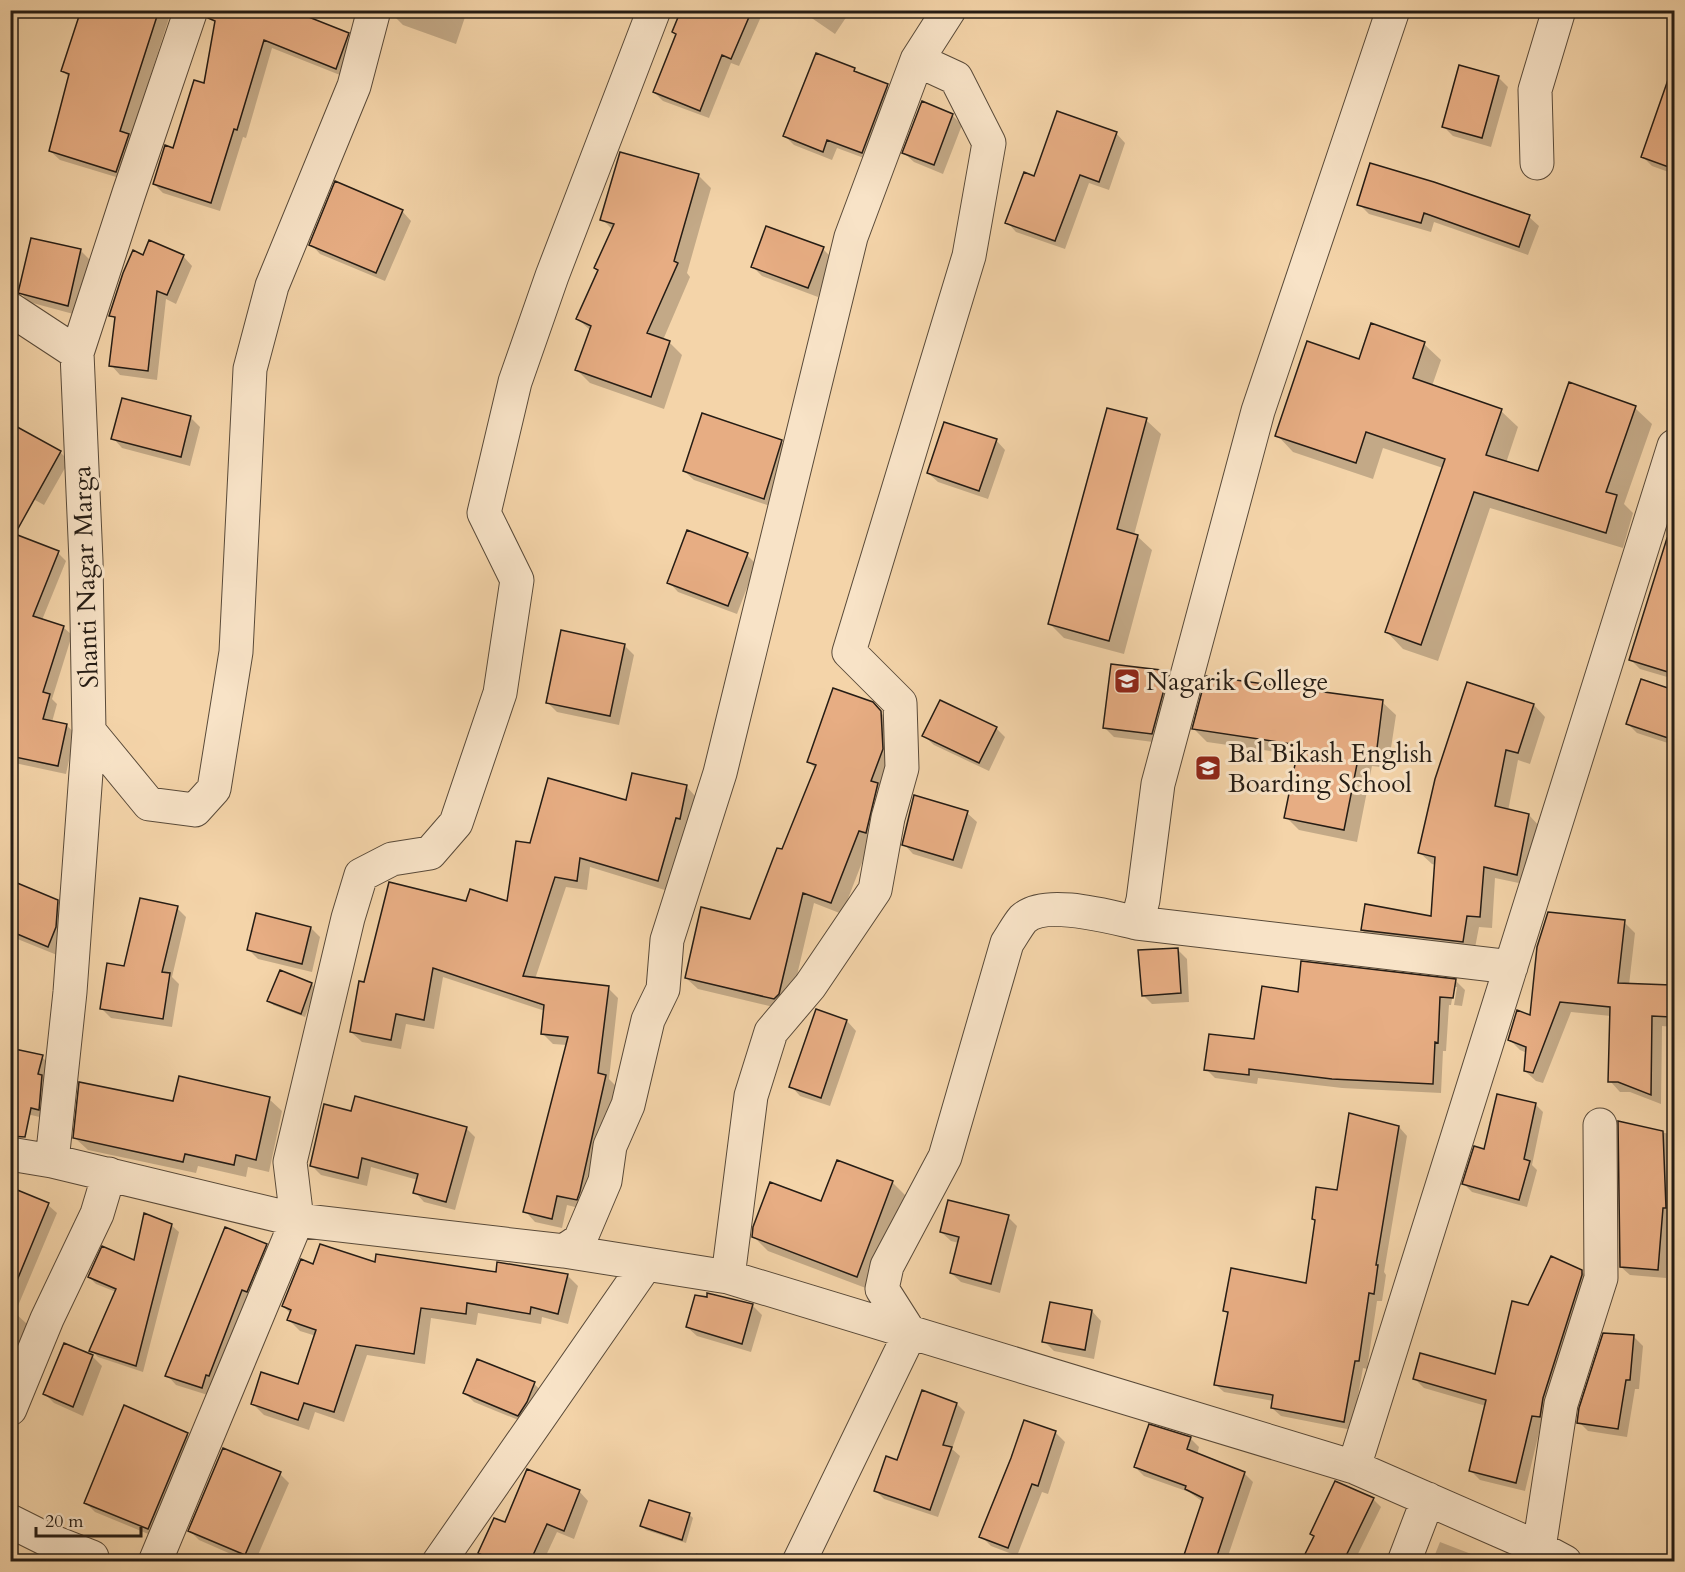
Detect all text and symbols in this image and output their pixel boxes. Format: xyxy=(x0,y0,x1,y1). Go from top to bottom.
street label: Shanti Nagar Marga xyxy=(64,465,107,689)
place label: Nagarik College xyxy=(1146,664,1328,699)
school or university icon: Nagarik College xyxy=(1112,666,1142,696)
place label: Bal Bikash English Boarding School xyxy=(1228,736,1433,801)
school or university icon: Bal Bikash English Boarding School xyxy=(1193,753,1223,783)
scale bar xyxy=(36,1500,141,1538)
text: 20 m xyxy=(45,1509,84,1534)

